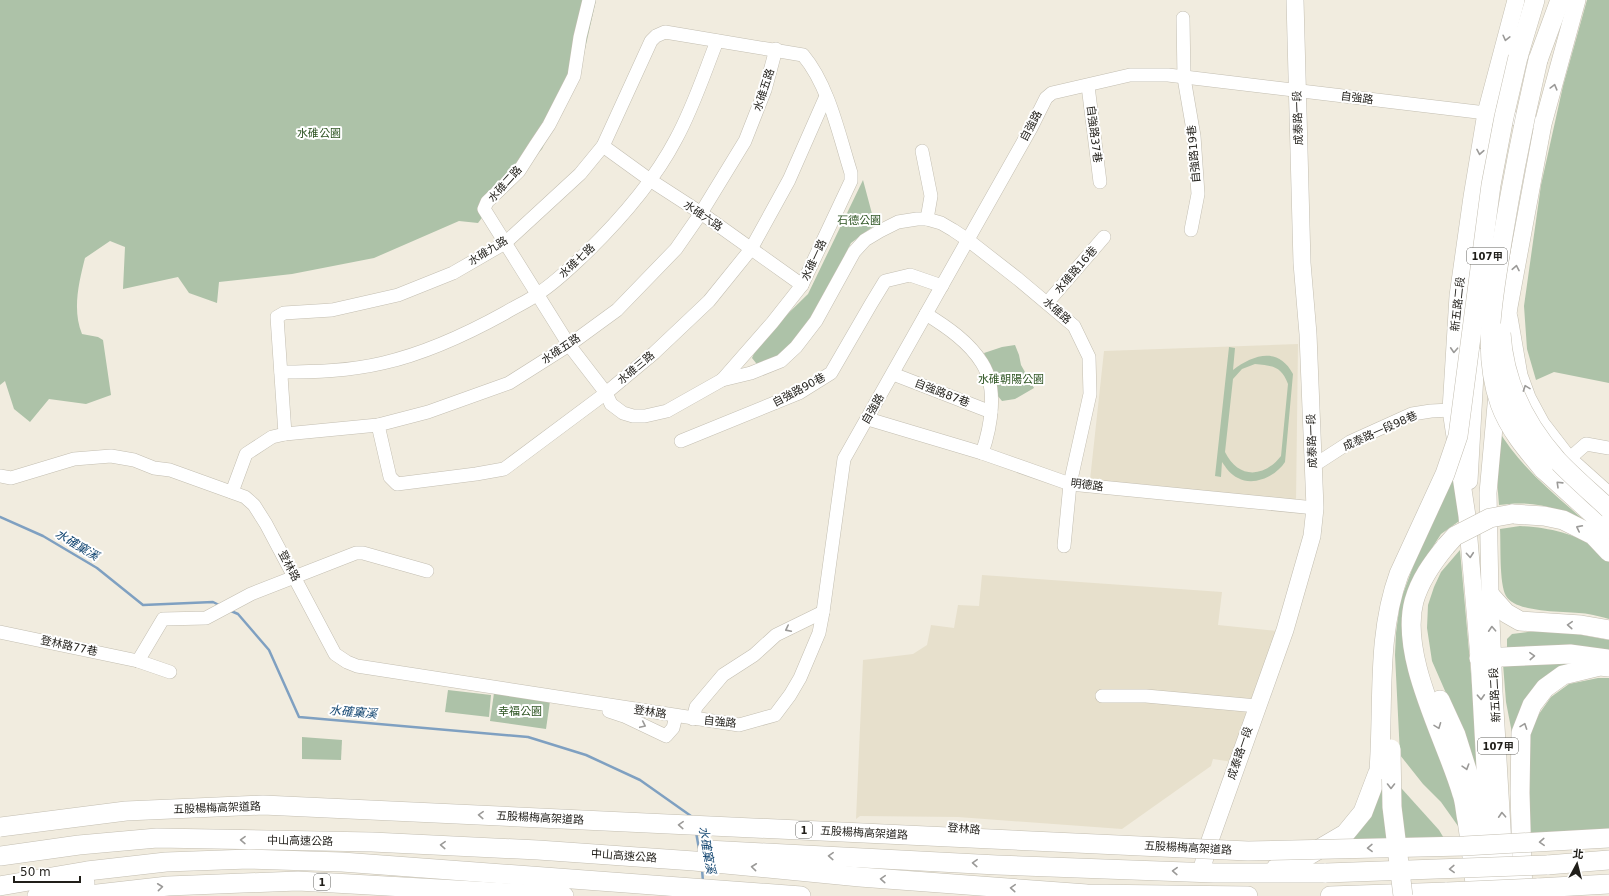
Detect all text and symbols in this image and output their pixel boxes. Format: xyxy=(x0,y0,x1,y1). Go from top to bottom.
one-way arrow xyxy=(1502,34,1511,41)
street label: 水碓五路 xyxy=(751,67,777,113)
one-way arrow xyxy=(1549,84,1557,90)
street label: 成泰路一段 xyxy=(1291,90,1305,146)
street label: 自強路 xyxy=(1340,90,1374,106)
street label: 自強路37巷 xyxy=(1084,104,1104,164)
street label: 自強路 xyxy=(1018,108,1044,144)
street label: 自強路19巷 xyxy=(1185,125,1203,183)
park label: 水碓公園 xyxy=(297,127,341,140)
one-way arrow xyxy=(1476,149,1485,155)
street label: 水碓二路 xyxy=(485,163,525,205)
street label: 水碓六路 xyxy=(681,198,725,234)
park label: 石德公園 xyxy=(837,214,881,227)
street label: 水碓九路 xyxy=(466,234,510,268)
street label: 水碓一路 xyxy=(799,237,829,283)
street label: 水碓七路 xyxy=(556,241,598,281)
street label: 水碓路16巷 xyxy=(1052,244,1100,296)
road number: 107甲 xyxy=(1467,248,1507,264)
one-way arrow xyxy=(1511,265,1520,271)
street label: 新五路二段 xyxy=(1449,276,1467,332)
street label: 水碓路 xyxy=(1040,295,1074,327)
street label: 水碓五路 xyxy=(539,331,583,367)
one-way arrow xyxy=(1450,347,1459,353)
street label: 水碓三路 xyxy=(615,349,657,387)
street label: 自強路90巷 xyxy=(770,371,828,409)
park label: 水碓朝陽公園 xyxy=(978,373,1044,386)
street label: 自強路87巷 xyxy=(913,377,971,409)
one-way arrow xyxy=(1522,385,1530,392)
street label: 自強路 xyxy=(859,391,887,427)
street label: 成泰路一段98巷 xyxy=(1341,409,1419,453)
street label: 成泰路一段 xyxy=(1305,413,1319,469)
street label: 明德路 xyxy=(1070,477,1104,493)
one-way arrow xyxy=(1556,481,1564,489)
one-way arrow xyxy=(1575,525,1583,533)
water label: 水確窠溪 xyxy=(53,527,103,564)
street label: 登林路 xyxy=(276,548,302,584)
one-way arrow xyxy=(1466,552,1475,558)
one-way arrow xyxy=(1567,620,1573,629)
one-way arrow xyxy=(785,624,793,632)
one-way arrow xyxy=(1488,626,1496,632)
street label: 登林路77巷 xyxy=(39,634,99,658)
one-way arrow xyxy=(1529,652,1535,661)
street label: 新五路二段 xyxy=(1487,667,1503,723)
one-way arrow xyxy=(1477,694,1486,700)
water label: 水確窠溪 xyxy=(328,703,380,721)
street label: 登林路 xyxy=(633,703,667,721)
park label: 幸福公園 xyxy=(498,705,542,718)
street label: 自強路 xyxy=(703,714,737,730)
one-way arrow xyxy=(639,720,647,728)
one-way arrow xyxy=(1433,722,1441,729)
one-way arrow xyxy=(1519,723,1528,730)
street label: 成泰路一段 xyxy=(1225,725,1255,781)
road number: 107甲 xyxy=(1478,738,1518,754)
one-way arrow xyxy=(1461,763,1470,770)
one-way arrow xyxy=(1387,783,1396,789)
street label: 五股楊梅高架道路 xyxy=(173,800,261,816)
street label: 五股楊梅高架道路 xyxy=(496,809,584,827)
one-way arrow xyxy=(478,811,484,820)
one-way arrow xyxy=(1497,812,1506,818)
one-way arrow xyxy=(678,820,684,829)
street label: 登林路 xyxy=(947,821,981,837)
road number: 1 xyxy=(796,822,812,838)
street label: 五股楊梅高架道路 xyxy=(820,824,908,842)
water label: 水確窠溪 xyxy=(696,825,718,877)
street label: 中山高速公路 xyxy=(267,834,333,848)
one-way arrow xyxy=(240,836,246,844)
one-way arrow xyxy=(1539,838,1545,846)
street label: 五股楊梅高架道路 xyxy=(1144,839,1232,857)
one-way arrow xyxy=(440,841,446,850)
one-way arrow xyxy=(1367,844,1373,852)
north arrow xyxy=(1557,844,1597,884)
street label: 中山高速公路 xyxy=(591,847,657,865)
text: 北 xyxy=(1572,847,1584,862)
one-way arrow xyxy=(828,852,834,861)
scale bar xyxy=(14,858,80,884)
one-way arrow xyxy=(972,859,978,868)
one-way arrow xyxy=(751,862,757,871)
one-way arrow xyxy=(1449,864,1455,873)
text: 50 m xyxy=(20,865,51,879)
one-way arrow xyxy=(1172,867,1178,876)
road number: 1 xyxy=(314,874,330,890)
one-way arrow xyxy=(880,874,886,883)
one-way arrow xyxy=(157,883,163,892)
one-way arrow xyxy=(1010,884,1016,893)

